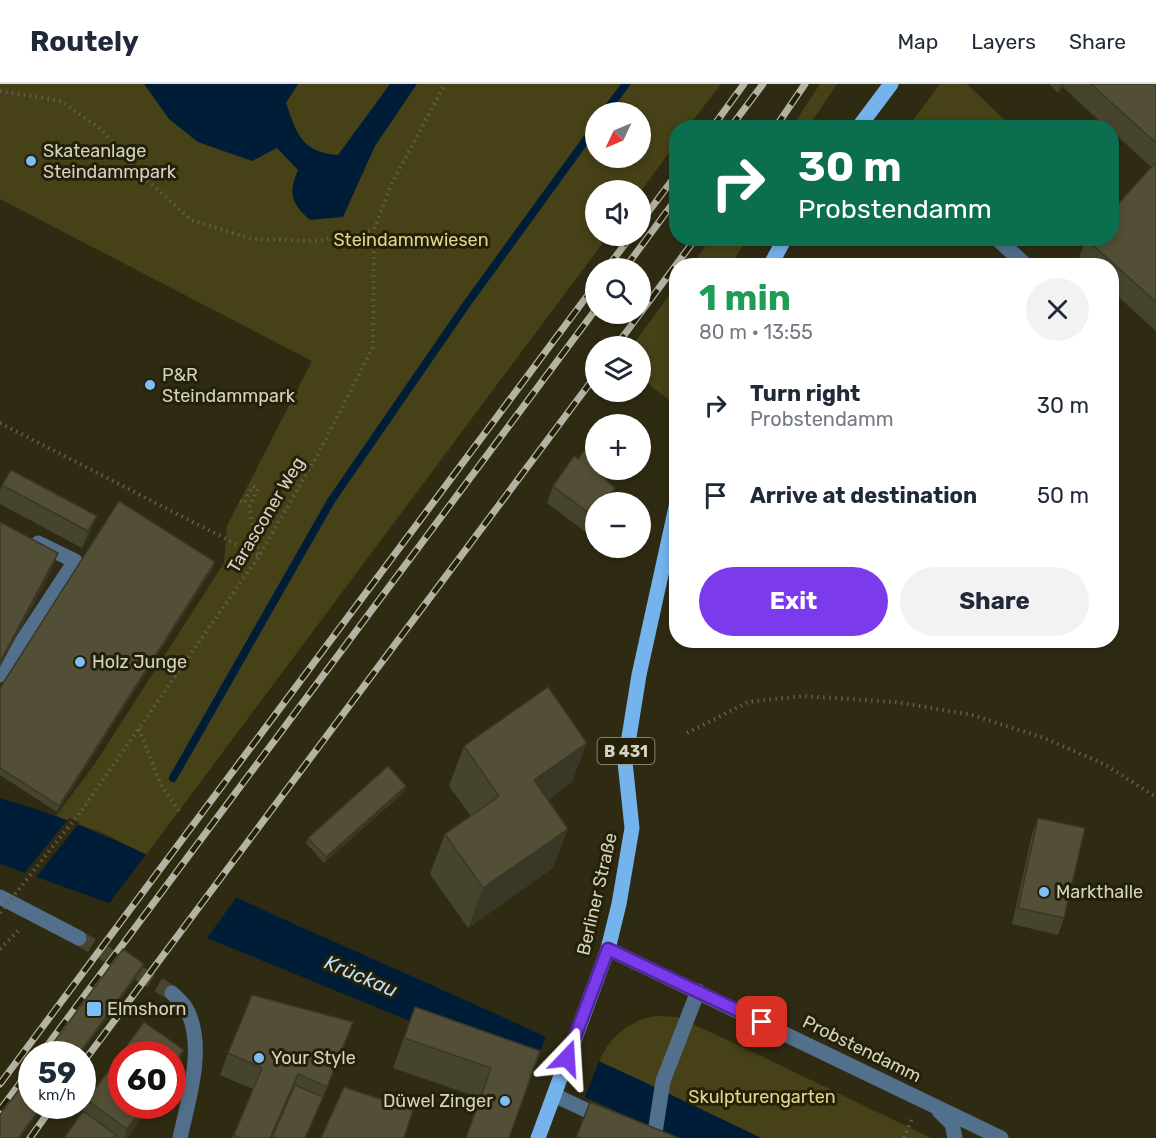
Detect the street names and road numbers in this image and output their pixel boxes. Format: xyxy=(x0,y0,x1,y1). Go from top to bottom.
street label: Tarasconer Weg xyxy=(223,453,309,577)
road number: B 431 xyxy=(598,738,654,764)
street label: Berliner Straße xyxy=(572,831,622,957)
street label: Probstendamm xyxy=(799,1011,925,1087)

